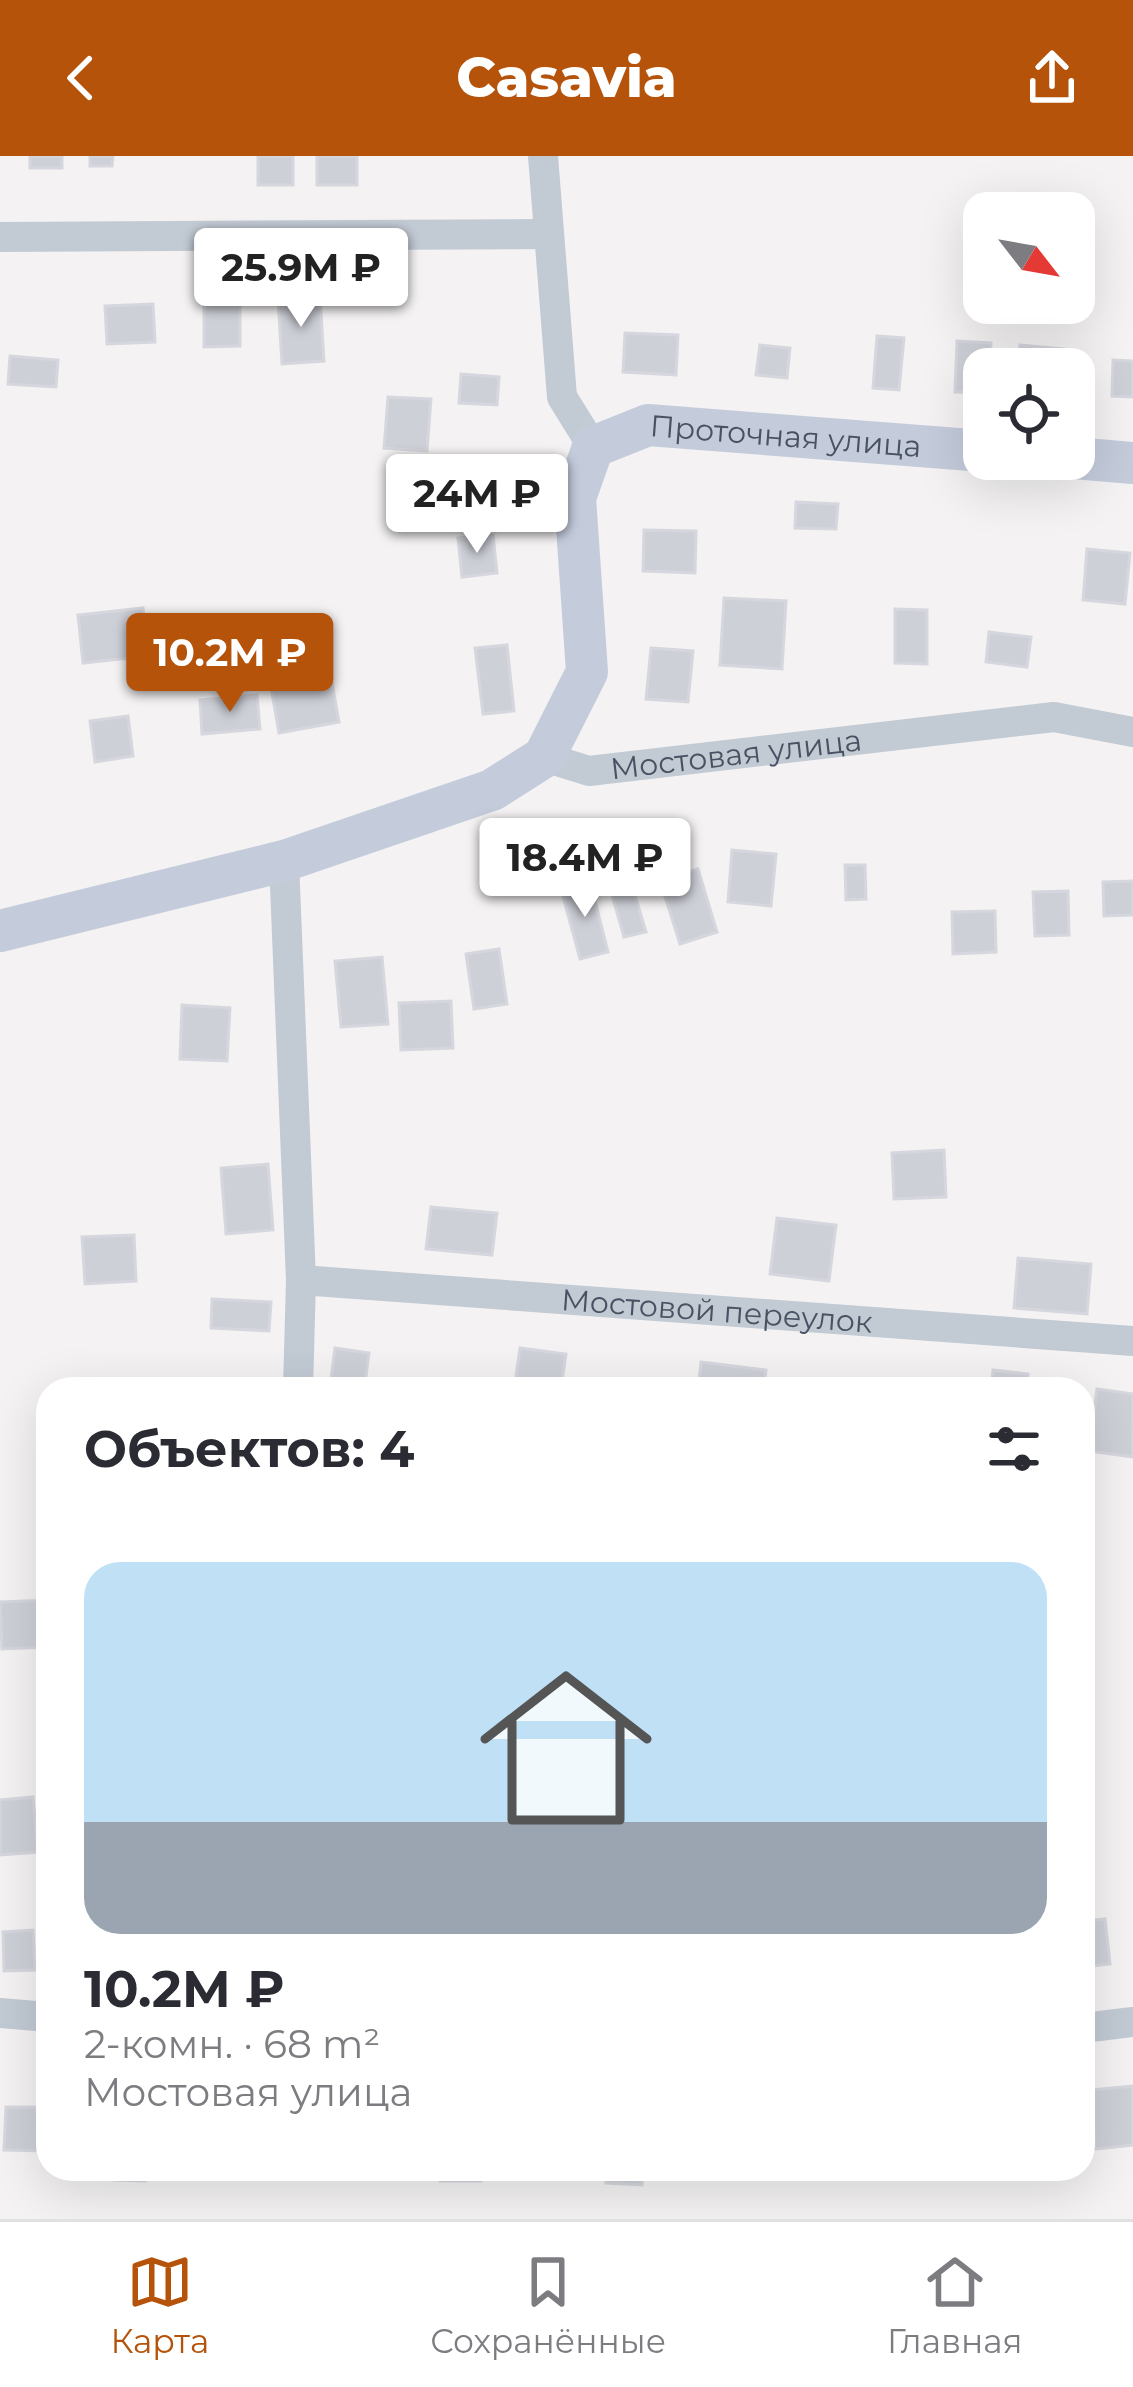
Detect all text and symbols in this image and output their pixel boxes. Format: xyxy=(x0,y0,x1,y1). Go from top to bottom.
icon: back xyxy=(48,45,114,111)
text: Casavia xyxy=(456,45,677,111)
icon: share xyxy=(1019,45,1085,111)
north arrow xyxy=(963,192,1095,324)
map controls xyxy=(963,192,1095,480)
pin: 25.9M ₽ xyxy=(190,228,412,330)
text: 25.9M ₽ xyxy=(221,243,381,291)
button: locate xyxy=(963,348,1095,480)
street label: Проточная улица xyxy=(649,407,923,465)
pin: 24M ₽ xyxy=(393,454,561,556)
text: 24M ₽ xyxy=(413,469,541,517)
pin: 10.2M ₽ xyxy=(119,613,341,715)
text: 10.2M ₽ xyxy=(153,628,307,676)
street label: Мостовая улица xyxy=(608,721,864,787)
pin: 18.4M ₽ xyxy=(474,818,696,920)
text: 18.4M ₽ xyxy=(506,833,664,881)
street label: Мостовой переулок xyxy=(560,1281,874,1340)
icon: filters xyxy=(981,1416,1047,1482)
text: Объектов: 4 xyxy=(84,1418,415,1480)
icon: home xyxy=(458,1640,674,1856)
text: 10.2M ₽ xyxy=(84,1958,285,2020)
text: 2-комн. · 68 m² xyxy=(84,2020,380,2068)
text: Мостовая улица xyxy=(84,2068,412,2116)
tab: Карта xyxy=(110,2249,209,2361)
tab: Сохранённые xyxy=(430,2249,666,2361)
tab: Главная xyxy=(887,2249,1022,2361)

